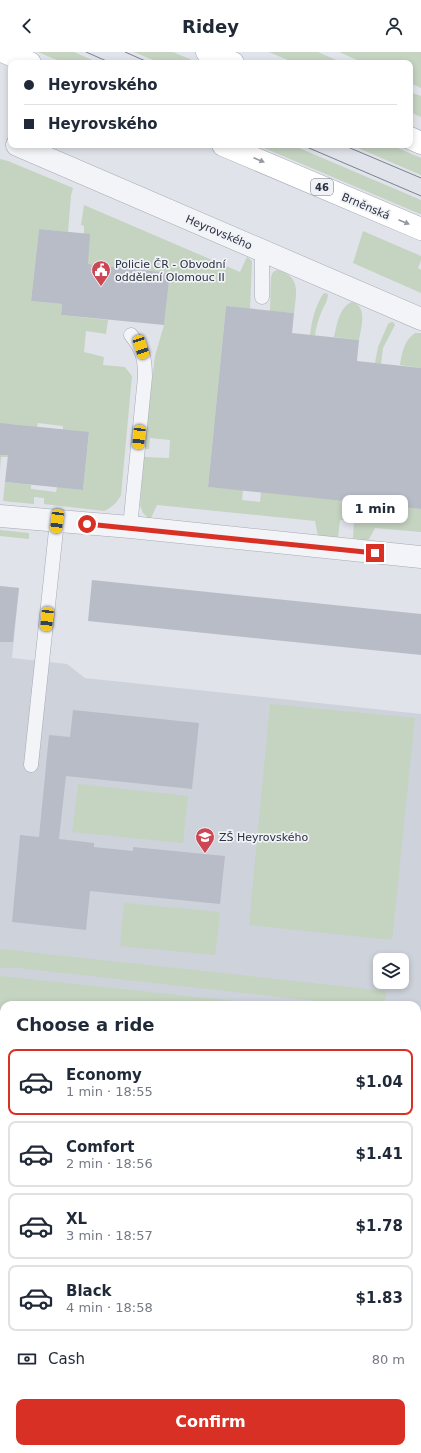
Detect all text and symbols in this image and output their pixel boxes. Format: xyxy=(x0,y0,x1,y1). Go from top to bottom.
icon: back xyxy=(16,15,38,37)
icon: person xyxy=(383,15,405,37)
text: Ridey xyxy=(182,16,239,37)
text: Heyrovského xyxy=(48,76,158,94)
text: Heyrovského xyxy=(48,115,158,133)
one-way arrow xyxy=(253,158,265,164)
road number: 46 xyxy=(311,179,333,195)
street label: Brněnská xyxy=(340,190,392,222)
street label: Heyrovského xyxy=(183,213,254,252)
one-way arrow xyxy=(399,219,410,225)
place label: Policie ČR - Obvodní oddělení Olomouc II xyxy=(115,258,227,284)
public building icon: Policie ČR - Obvodní oddělení Olomouc II xyxy=(90,259,112,287)
car xyxy=(132,334,150,360)
car xyxy=(132,424,146,450)
callout: 1 min xyxy=(342,495,408,523)
text: 1 min xyxy=(355,501,395,516)
car xyxy=(50,508,64,534)
route start xyxy=(78,515,96,533)
route end xyxy=(366,544,384,562)
car xyxy=(40,606,54,632)
school or university icon: ZŠ Heyrovského xyxy=(194,826,216,854)
place label: ZŠ Heyrovského xyxy=(219,831,309,844)
map controls xyxy=(373,953,409,989)
button: layers xyxy=(373,953,409,989)
text: Choose a ride xyxy=(16,1014,155,1035)
icon: car xyxy=(18,1064,54,1100)
text: Economy xyxy=(66,1066,142,1084)
text: $1.04 xyxy=(356,1073,403,1091)
text: 1 min · 18:55 xyxy=(66,1084,153,1099)
icon: car xyxy=(18,1136,54,1172)
text: Comfort xyxy=(66,1138,134,1156)
text: $1.41 xyxy=(356,1145,403,1163)
text: 2 min · 18:56 xyxy=(66,1156,153,1171)
icon: car xyxy=(18,1208,54,1244)
text: XL xyxy=(66,1210,87,1228)
text: $1.78 xyxy=(356,1217,403,1235)
text: 3 min · 18:57 xyxy=(66,1228,153,1243)
icon: car xyxy=(18,1280,54,1316)
text: Black xyxy=(66,1282,112,1300)
text: $1.83 xyxy=(356,1289,403,1307)
text: 4 min · 18:58 xyxy=(66,1300,153,1315)
icon: cash xyxy=(16,1348,38,1370)
text: Cash xyxy=(48,1350,85,1368)
text: 80 m xyxy=(372,1352,405,1367)
button: Confirm xyxy=(16,1399,405,1445)

